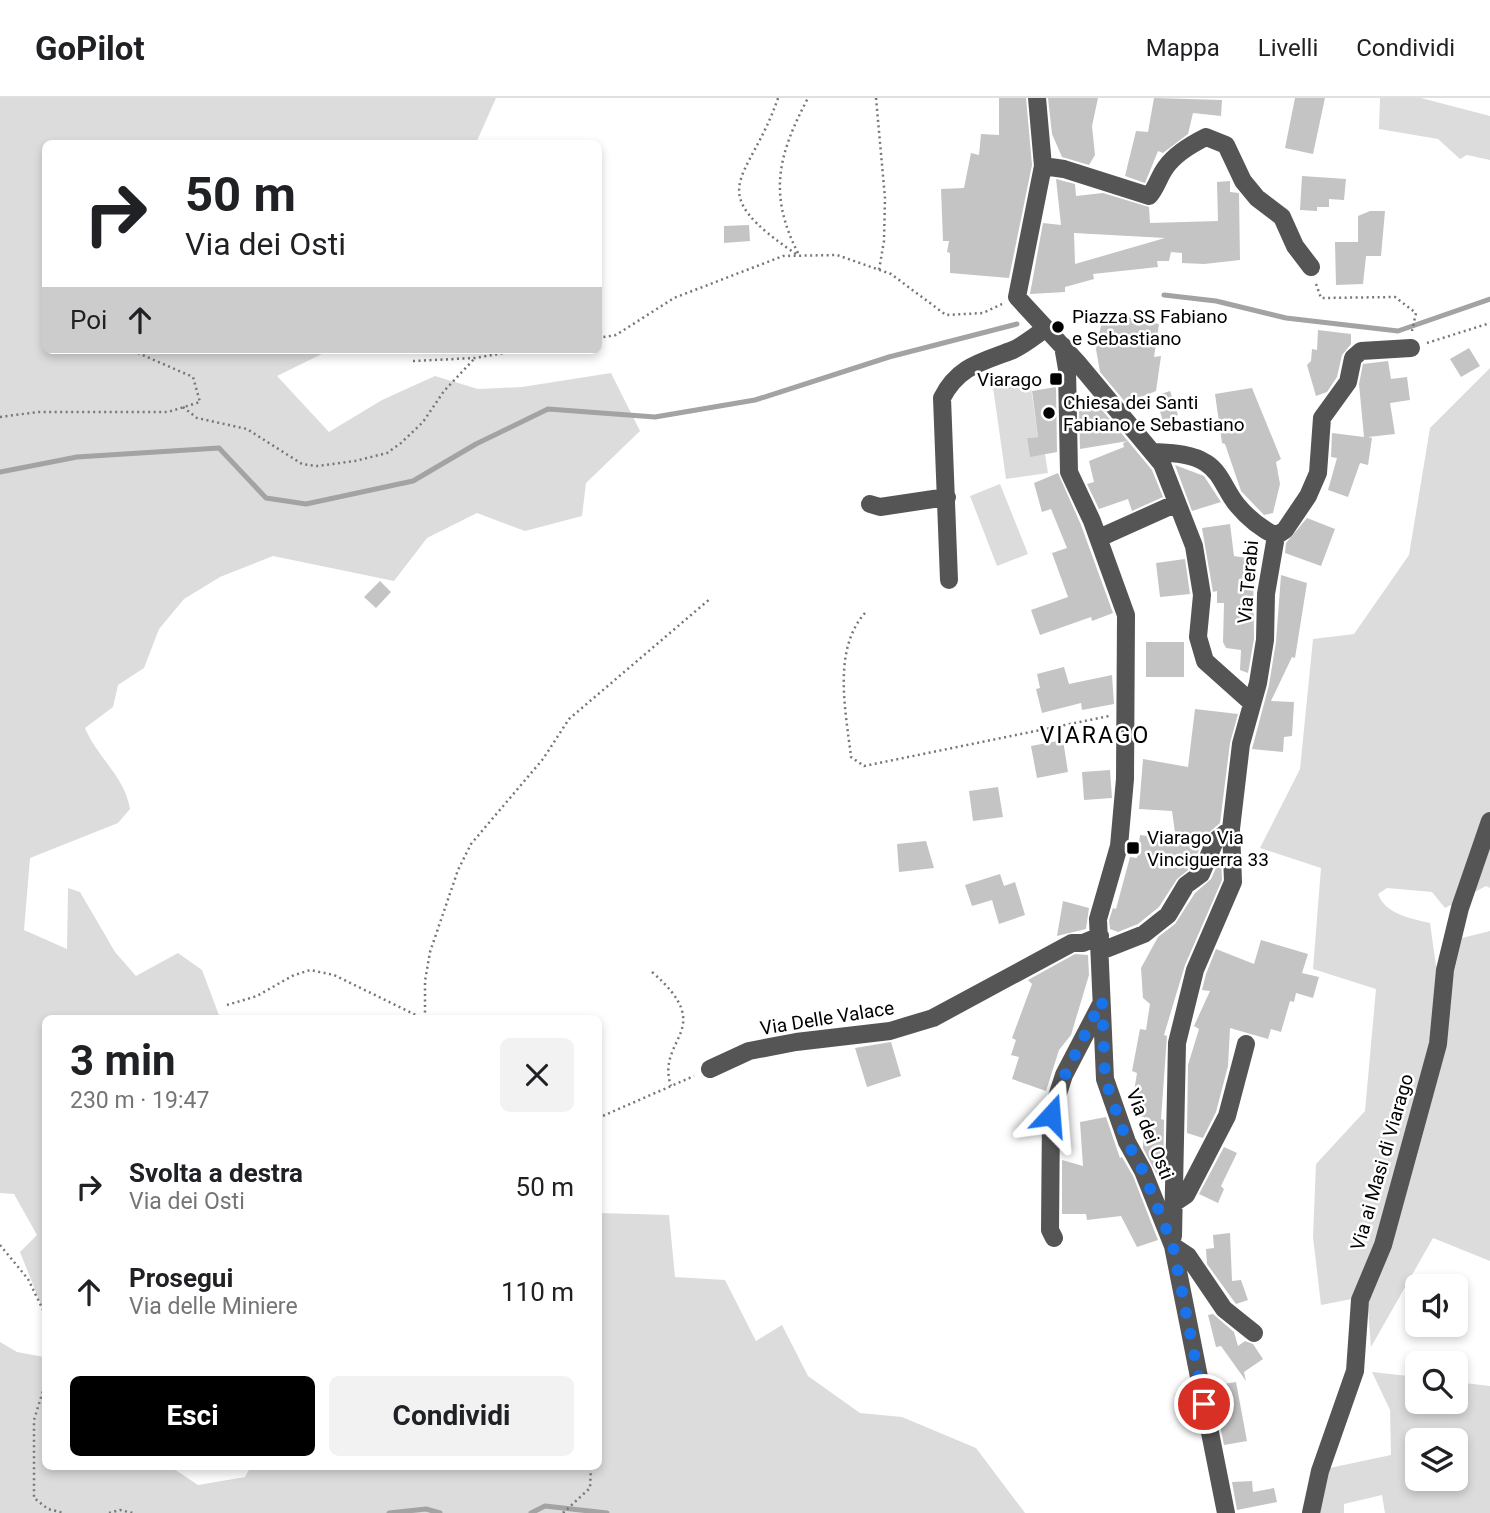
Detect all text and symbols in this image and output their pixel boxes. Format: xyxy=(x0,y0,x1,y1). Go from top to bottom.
text: GoPilot xyxy=(35,29,145,68)
text: Mappa xyxy=(1146,34,1220,62)
text: Livelli xyxy=(1258,34,1318,62)
text: Condividi xyxy=(1356,34,1455,62)
text: 50 m xyxy=(185,166,296,223)
icon: right xyxy=(70,168,161,259)
text: Via dei Osti xyxy=(185,225,346,263)
icon: ahead xyxy=(121,301,159,339)
text: Poi xyxy=(70,305,107,335)
place label: Piazza SS Fabiano e Sebastiano xyxy=(1072,305,1228,350)
marker: Piazza SS Fabiano e Sebastiano xyxy=(1050,319,1066,335)
place label: Viarago xyxy=(977,368,1042,391)
marker: Viarago xyxy=(1048,371,1064,387)
place label: Chiesa dei Santi Fabiano e Sebastiano xyxy=(1063,391,1245,436)
marker: Chiesa dei Santi Fabiano e Sebastiano xyxy=(1041,405,1057,421)
street label: Via Terabi xyxy=(1233,539,1263,625)
district label: VIARAGO xyxy=(1040,722,1150,749)
place label: Viarago Via Vinciguerra 33 xyxy=(1147,826,1269,871)
marker: Viarago Via Vinciguerra 33 xyxy=(1125,840,1141,856)
street label: Via Delle Valace xyxy=(758,996,896,1040)
text: 3 min xyxy=(70,1036,176,1085)
button: close xyxy=(500,1038,574,1112)
street label: Via ai Masi di Viarago xyxy=(1346,1071,1418,1253)
position arrow xyxy=(1014,1078,1088,1152)
street label: Via dei Osti xyxy=(1121,1085,1179,1183)
text: 230 m · 19:47 xyxy=(70,1087,209,1114)
text: Svolta a destra xyxy=(129,1158,303,1188)
icon: right xyxy=(70,1168,108,1206)
text: 50 m xyxy=(516,1172,574,1202)
text: Via dei Osti xyxy=(129,1188,245,1215)
text: Prosegui xyxy=(129,1263,233,1293)
icon: ahead xyxy=(70,1273,108,1311)
map controls xyxy=(1405,1274,1468,1491)
button: sound xyxy=(1405,1274,1468,1337)
text: 110 m xyxy=(501,1277,574,1307)
text: Via delle Miniere xyxy=(129,1293,298,1320)
button: search xyxy=(1405,1351,1468,1414)
pin xyxy=(1174,1374,1234,1434)
button: Esci xyxy=(70,1376,315,1456)
button: Condividi xyxy=(329,1376,574,1456)
icon: arrive xyxy=(1185,1385,1223,1423)
button: layers xyxy=(1405,1428,1468,1491)

